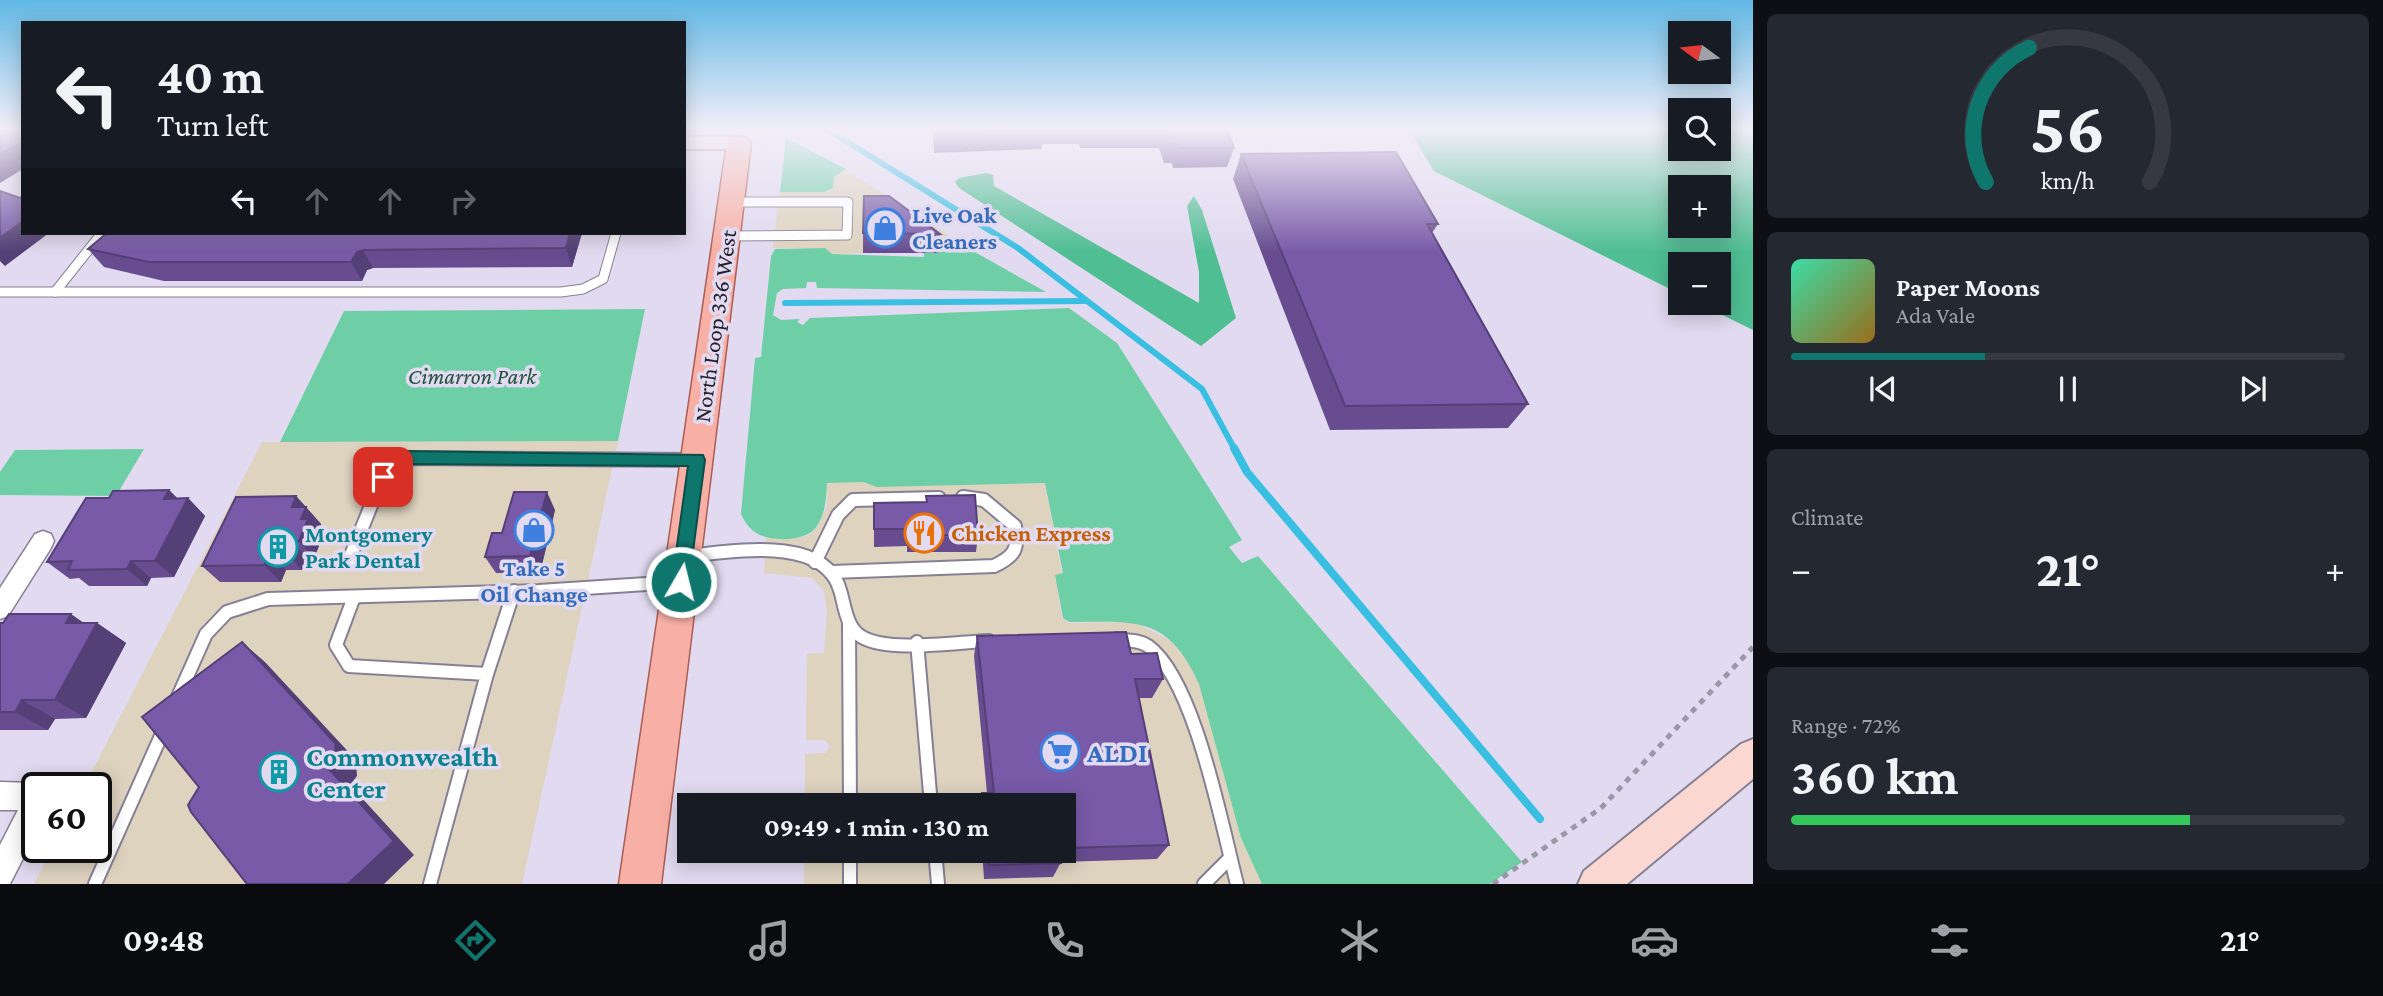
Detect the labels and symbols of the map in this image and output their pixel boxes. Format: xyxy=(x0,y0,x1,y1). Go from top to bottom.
north arrow xyxy=(1668,21,1731,84)
place label: Live Oak Cleaners xyxy=(912,202,997,254)
shop icon: Live Oak Cleaners xyxy=(864,207,906,249)
street label: North Loop 336 West xyxy=(689,228,741,424)
park label: Cimarron Park xyxy=(408,363,537,389)
pin xyxy=(353,447,413,507)
shop icon: Take 5 Oil Change xyxy=(513,509,555,551)
restaurant icon: Chicken Express xyxy=(903,512,945,554)
place label: Chicken Express xyxy=(951,520,1111,546)
place label: Montgomery Park Dental xyxy=(305,521,433,573)
building icon: Montgomery Park Dental xyxy=(257,526,299,568)
position arrow xyxy=(644,545,718,619)
place label: Take 5 Oil Change xyxy=(480,555,588,607)
supermarket icon: ALDI xyxy=(1039,731,1081,773)
place label: ALDI xyxy=(1086,737,1147,768)
place label: Commonwealth Center xyxy=(306,741,498,804)
building icon: Commonwealth Center xyxy=(258,751,300,793)
speed limit sign: 60 xyxy=(21,772,112,863)

